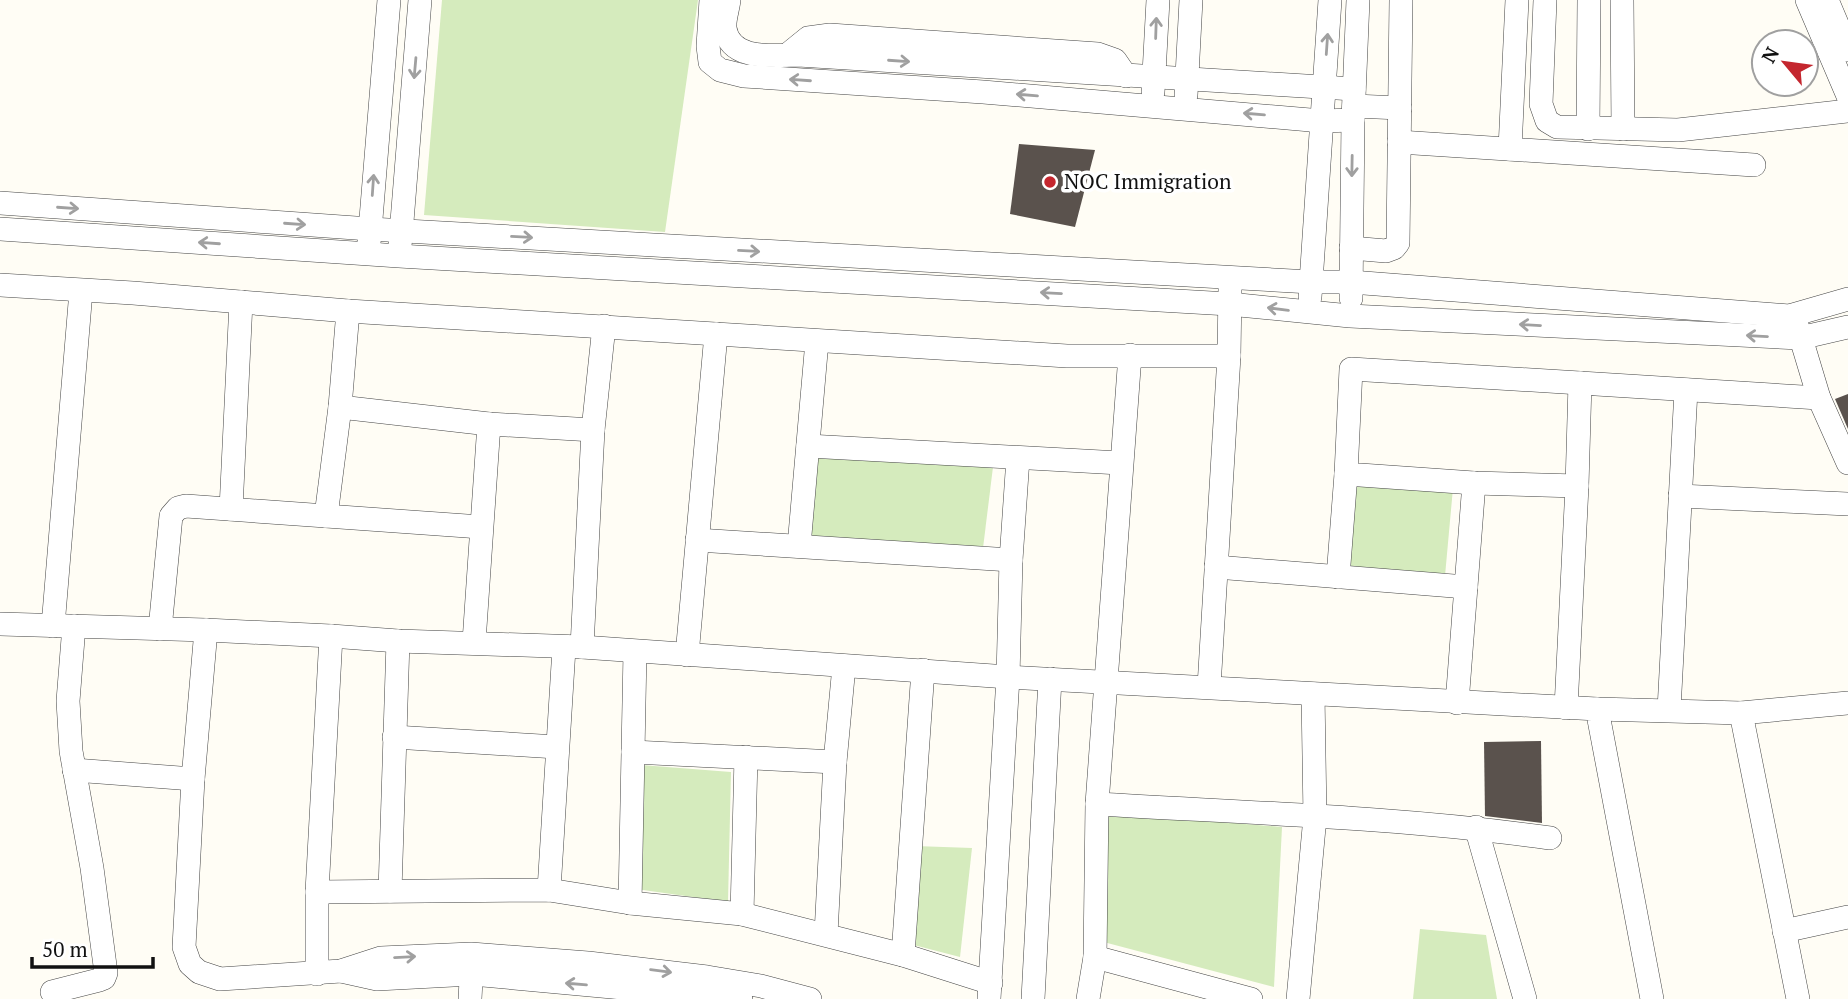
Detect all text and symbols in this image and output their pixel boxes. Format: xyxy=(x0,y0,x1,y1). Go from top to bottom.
one-way arrow xyxy=(1150,17,1163,40)
north arrow xyxy=(1750,28,1820,98)
one-way arrow xyxy=(1321,33,1334,56)
text: N xyxy=(1755,42,1784,67)
one-way arrow xyxy=(887,55,910,68)
one-way arrow xyxy=(408,56,421,79)
one-way arrow xyxy=(790,73,812,86)
one-way arrow xyxy=(1017,88,1039,101)
one-way arrow xyxy=(1243,107,1266,120)
one-way arrow xyxy=(1345,154,1359,177)
place label: NOC Immigration xyxy=(1064,167,1232,195)
one-way arrow xyxy=(367,174,380,197)
marker: NOC Immigration xyxy=(1042,174,1058,190)
one-way arrow xyxy=(56,202,79,215)
one-way arrow xyxy=(283,218,306,231)
one-way arrow xyxy=(510,231,533,244)
one-way arrow xyxy=(198,236,221,249)
one-way arrow xyxy=(737,244,760,257)
one-way arrow xyxy=(1040,287,1063,300)
one-way arrow xyxy=(1267,303,1290,316)
one-way arrow xyxy=(1518,318,1541,331)
one-way arrow xyxy=(1746,330,1769,343)
scale bar xyxy=(32,926,152,970)
text: 50 m xyxy=(42,935,88,963)
one-way arrow xyxy=(394,950,416,963)
one-way arrow xyxy=(649,965,672,978)
one-way arrow xyxy=(565,977,588,990)

